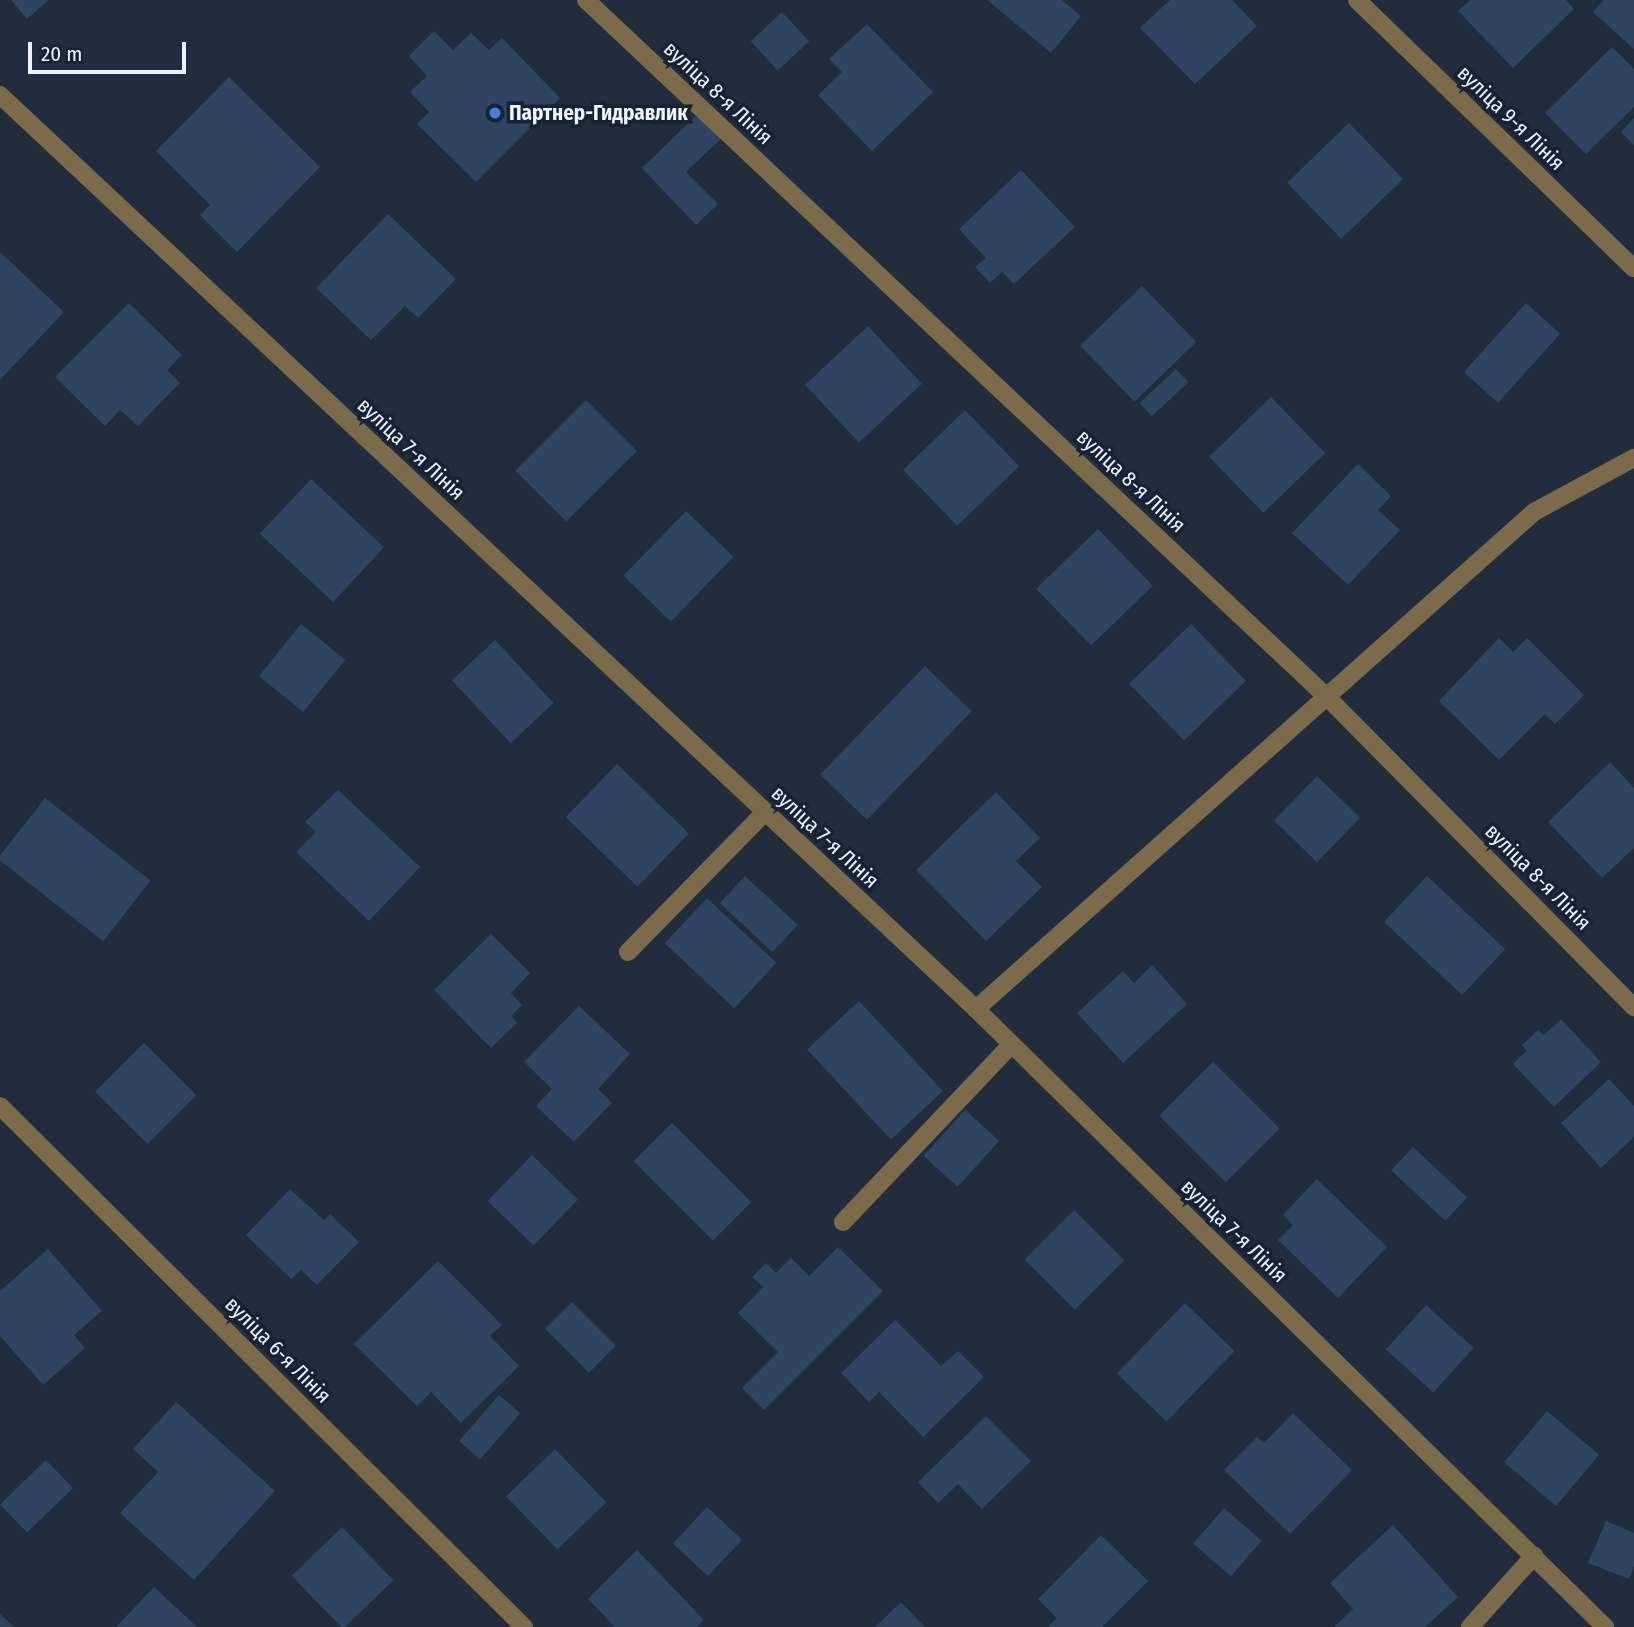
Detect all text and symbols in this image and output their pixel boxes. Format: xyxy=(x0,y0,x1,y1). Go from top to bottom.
scale bar xyxy=(32,28,189,72)
street label: вуліца 8-я Лінія xyxy=(658,36,778,150)
text: 20 m xyxy=(41,41,82,67)
street label: вуліца 9-я Лінія xyxy=(1452,61,1570,175)
place label: Партнер-Гидравлик xyxy=(509,100,688,126)
marker: Партнер-Гидравлик xyxy=(487,105,503,121)
street label: вуліца 7-я Лінія xyxy=(352,393,470,505)
street label: вуліца 8-я Лінія xyxy=(1071,424,1191,538)
street label: вуліца 7-я Лінія xyxy=(766,781,884,893)
street label: вуліца 8-я Лінія xyxy=(1480,819,1596,935)
street label: вуліца 7-я Лінія xyxy=(1176,1174,1292,1288)
street label: вуліца 6-я Лінія xyxy=(220,1292,336,1408)

